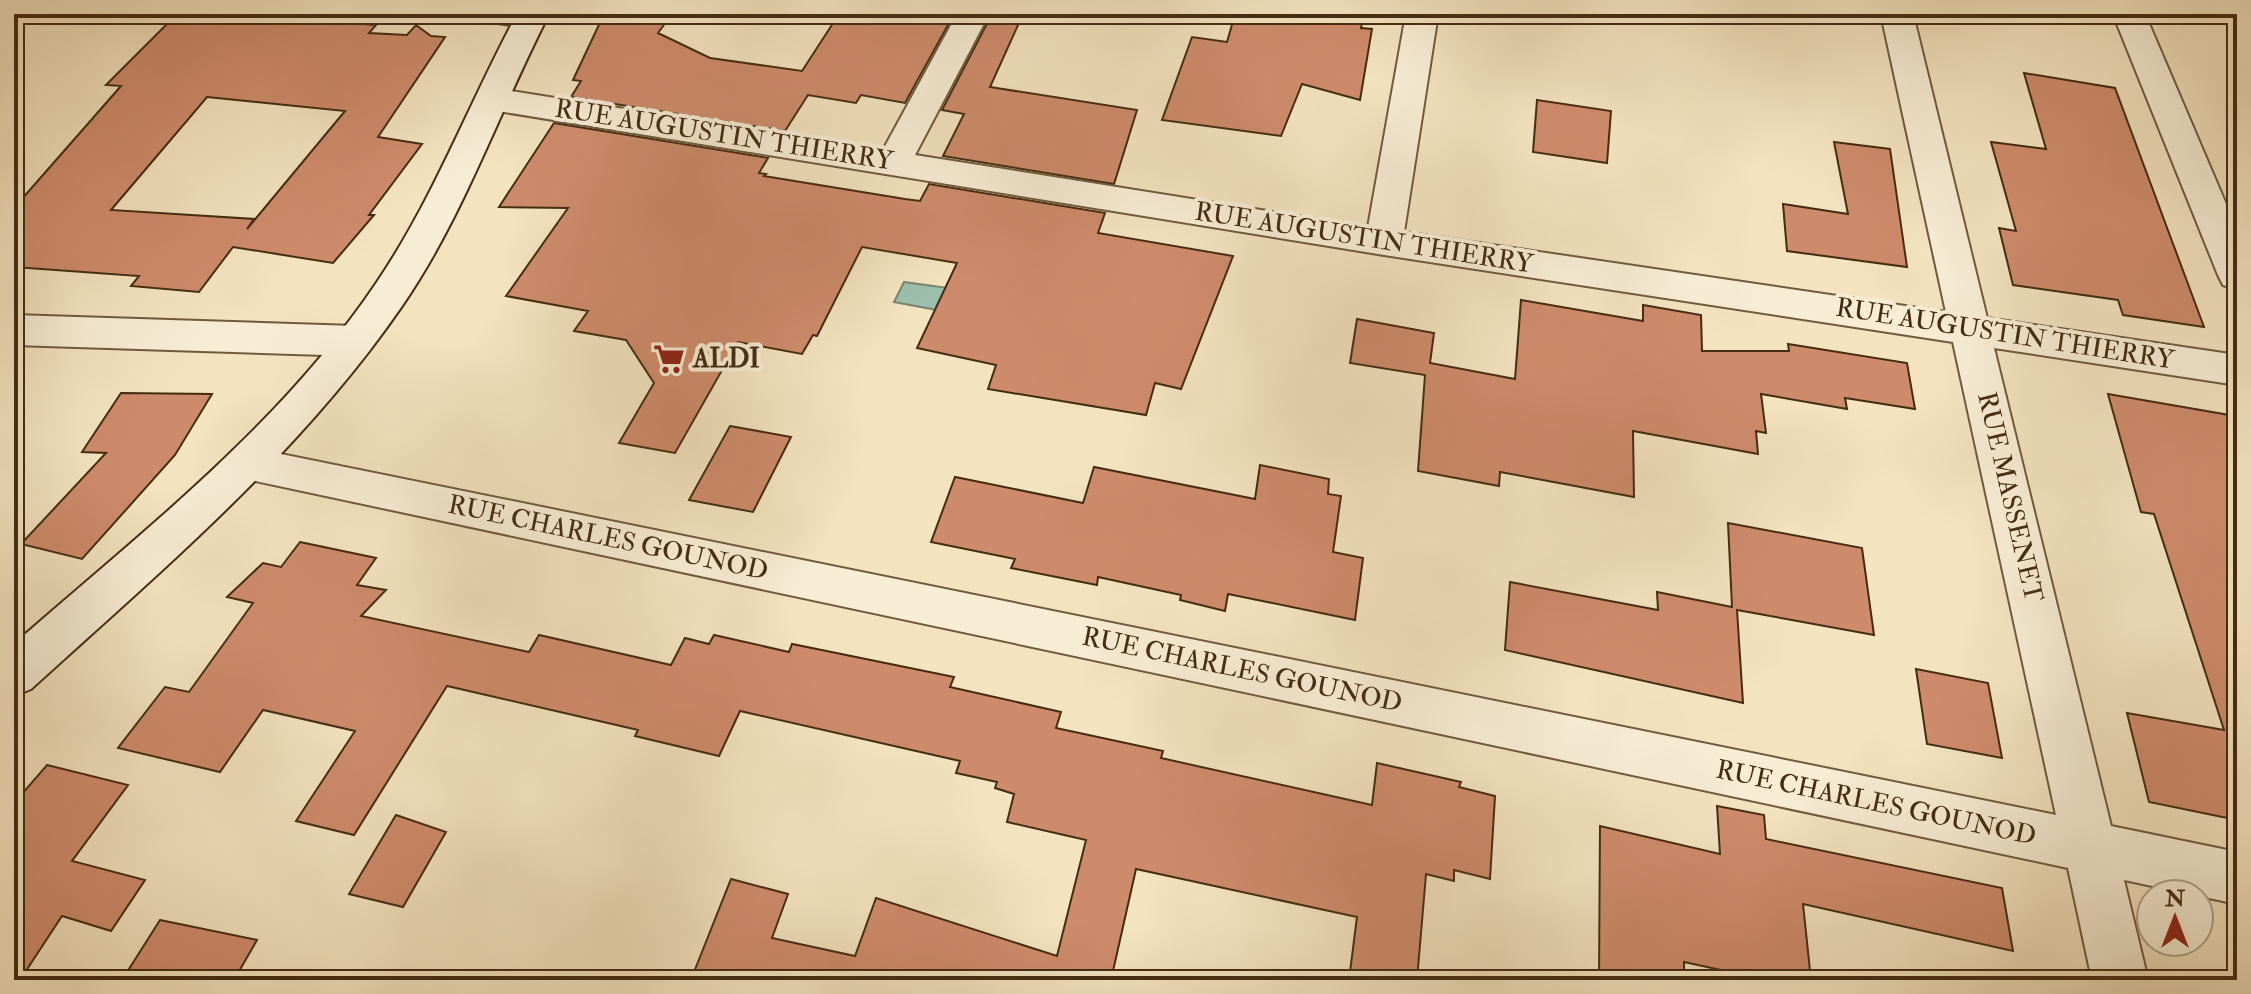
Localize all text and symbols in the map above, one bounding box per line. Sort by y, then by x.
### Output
street label: RUE AUGUSTIN THIERRY [553,92,897,178]
street label: RUE AUGUSTIN THIERRY [1193,195,1537,281]
street label: RUE AUGUSTIN THIERRY [1834,291,2178,377]
supermarket icon: ALDI [652,342,686,376]
place label: ALDI [692,343,760,375]
street label: RUE MASSENET [1970,389,2050,605]
street label: RUE CHARLES GOUNOD [445,488,771,588]
street label: RUE CHARLES GOUNOD [1079,620,1405,720]
street label: RUE CHARLES GOUNOD [1713,753,2039,853]
north arrow [2135,878,2215,958]
text: N [2164,885,2185,913]

